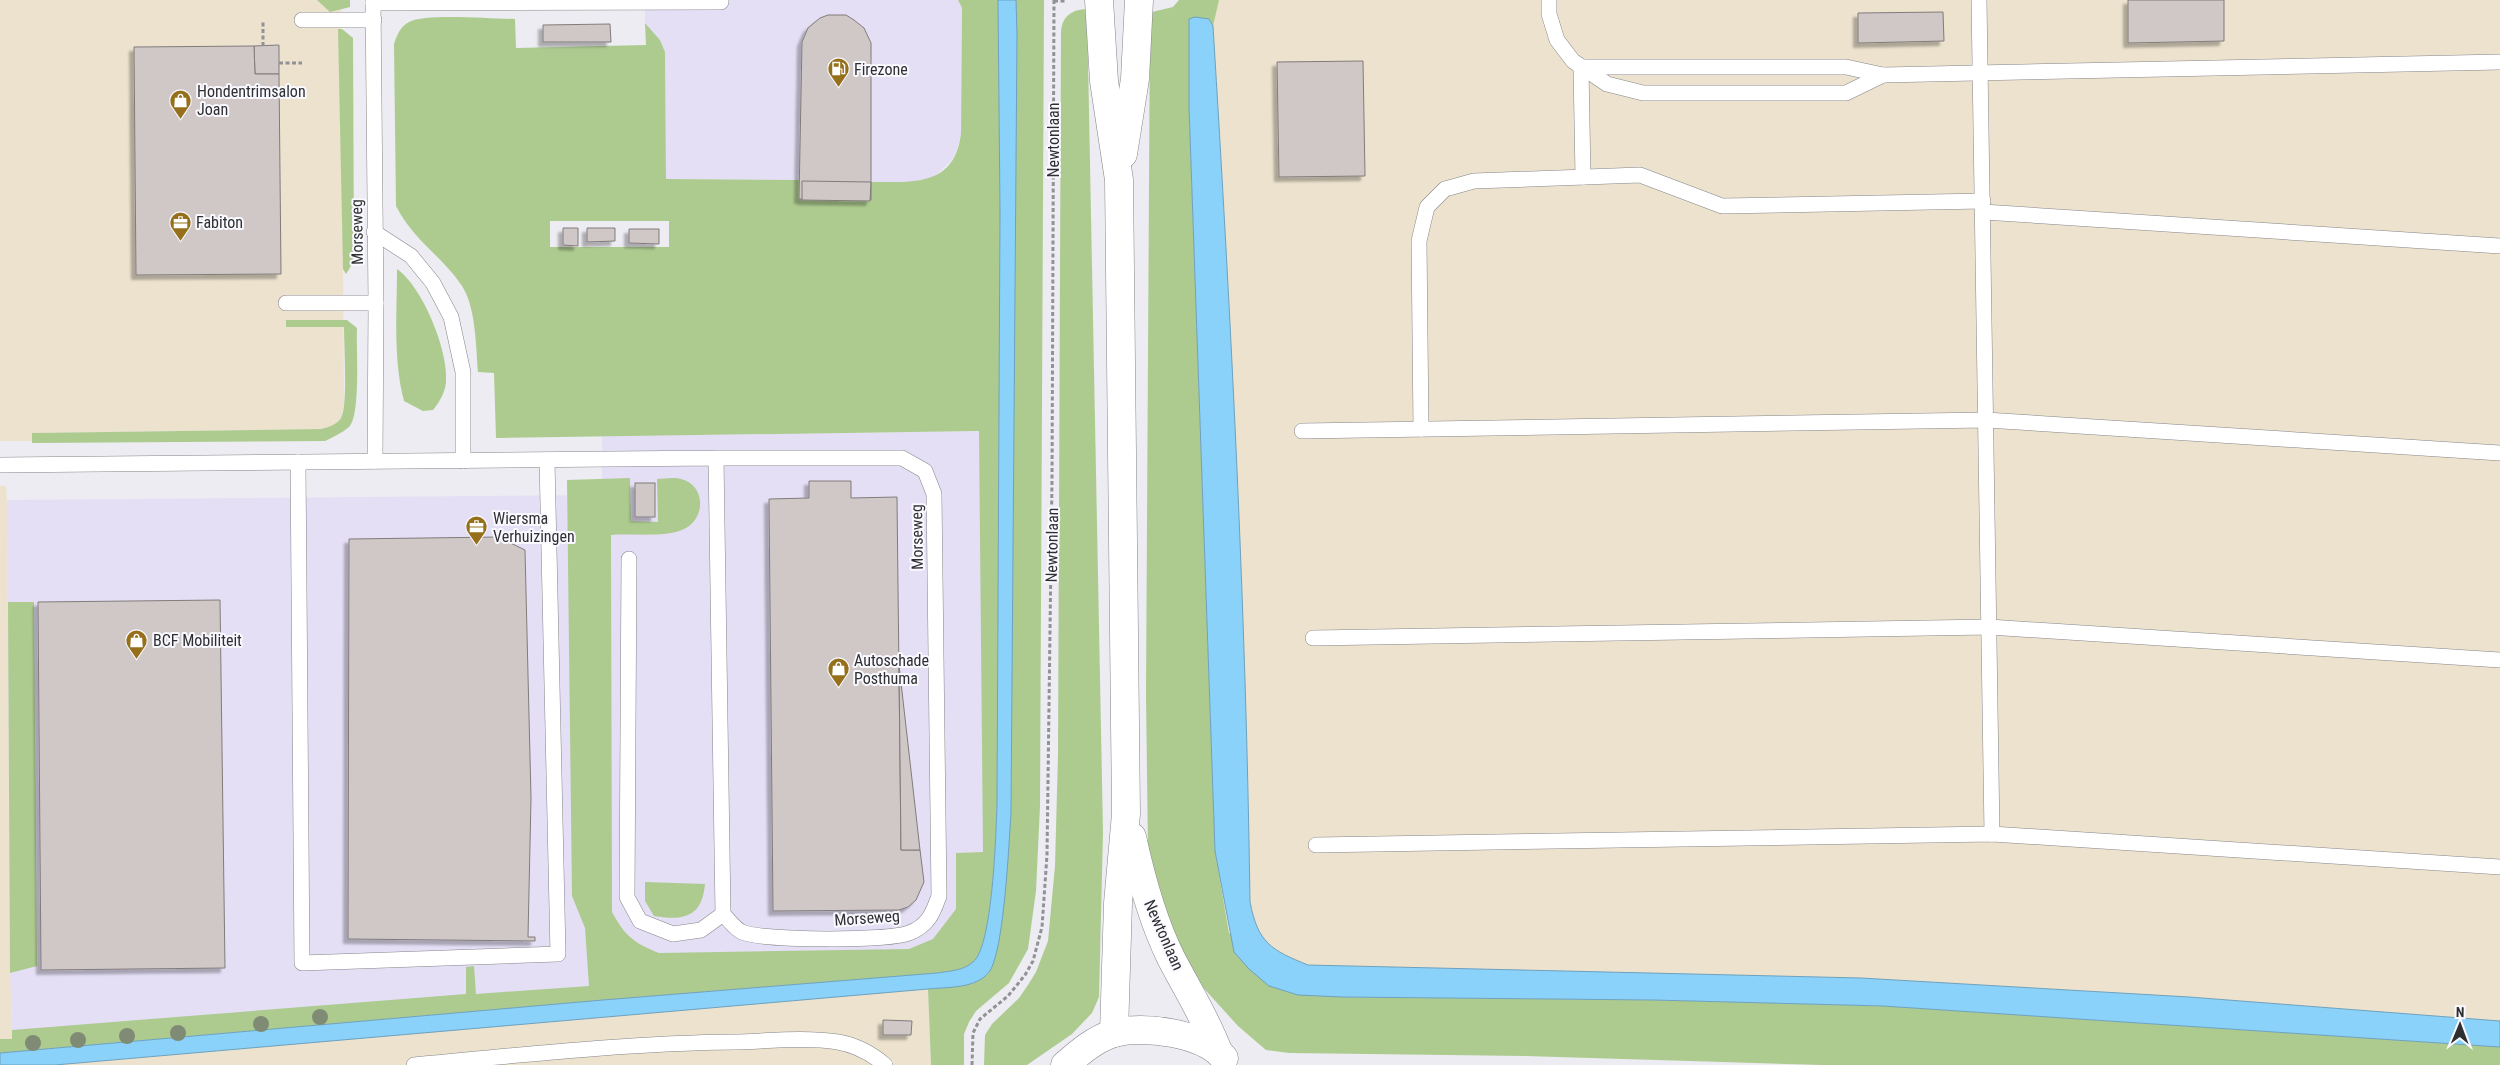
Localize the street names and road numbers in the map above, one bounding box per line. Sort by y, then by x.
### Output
street label: Newtonlaan [1044,103,1063,177]
street label: Morseweg [347,199,367,265]
street label: Morseweg [907,504,927,570]
street label: Newtonlaan [1042,507,1062,583]
street label: Newtonlaan [1140,897,1188,973]
street label: Morseweg [834,906,900,930]

